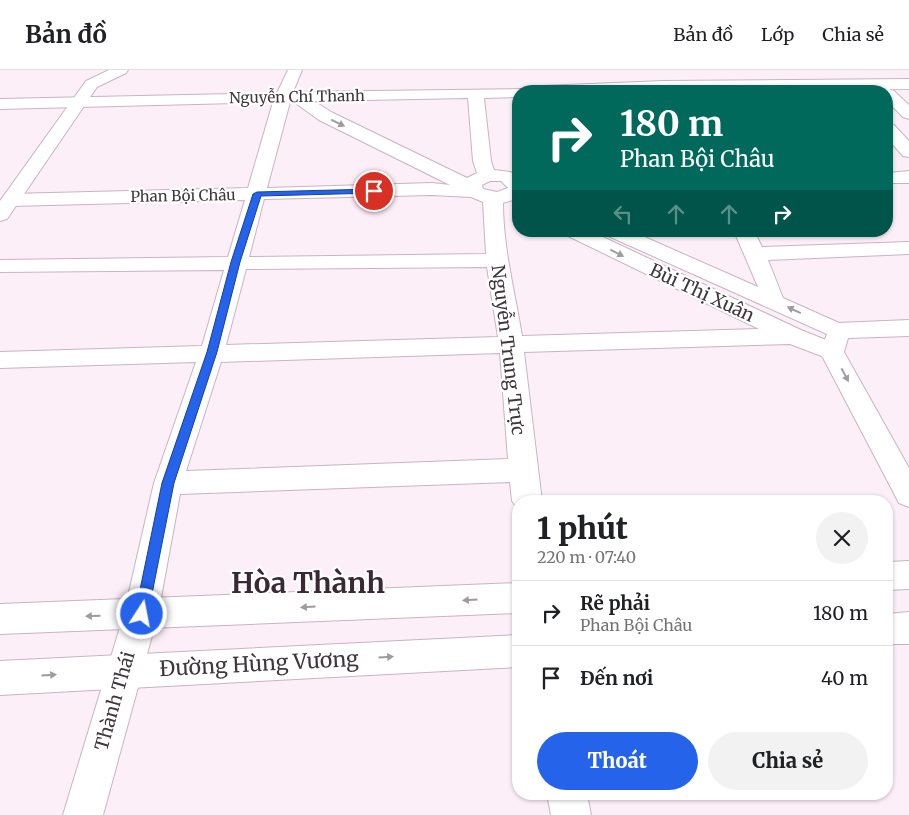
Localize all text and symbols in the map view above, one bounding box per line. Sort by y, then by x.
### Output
text: Bản đồ [25,19,107,50]
text: Bản đồ [673,23,733,46]
text: Lớp [761,23,794,46]
text: Chia sẻ [822,23,884,46]
street label: Nguyễn Chí Thanh [229,85,365,107]
text: 180 m [620,102,723,146]
icon: right [537,105,602,170]
one-way arrow [331,119,345,127]
text: Phan Bội Châu [620,145,775,173]
pin [353,170,395,212]
icon: arrive [360,177,388,205]
street label: Phan Bội Châu [130,185,236,206]
icon: left [609,200,637,228]
icon: ahead [662,200,690,228]
icon: ahead [715,200,743,228]
icon: right [768,200,796,228]
one-way arrow [610,249,624,257]
street label: Bùi Thị Xuân [646,258,758,327]
street label: Nguyễn Trung Trực [487,264,530,436]
one-way arrow [787,306,801,314]
one-way arrow [841,368,849,383]
text: 1 phút [537,509,628,547]
button: close [816,512,868,564]
text: 220 m · 07:40 [537,547,636,567]
district label: Hòa Thành [231,565,385,601]
position arrow [115,587,167,639]
text: Rẽ phải [580,591,650,615]
one-way arrow [462,596,478,604]
icon: right [537,599,565,627]
text: 180 m [813,601,868,625]
one-way arrow [299,603,315,611]
one-way arrow [85,612,101,620]
text: Phan Bội Châu [580,615,692,635]
street label: Đường Hùng Vương [159,645,360,682]
street label: Thành Thái [89,648,140,753]
one-way arrow [378,653,394,661]
icon: arrive [537,664,565,692]
text: Đến nơi [580,666,653,690]
text: 40 m [821,666,868,690]
one-way arrow [41,671,57,679]
button: Thoát [537,732,698,790]
button: Chia sẻ [708,732,868,790]

